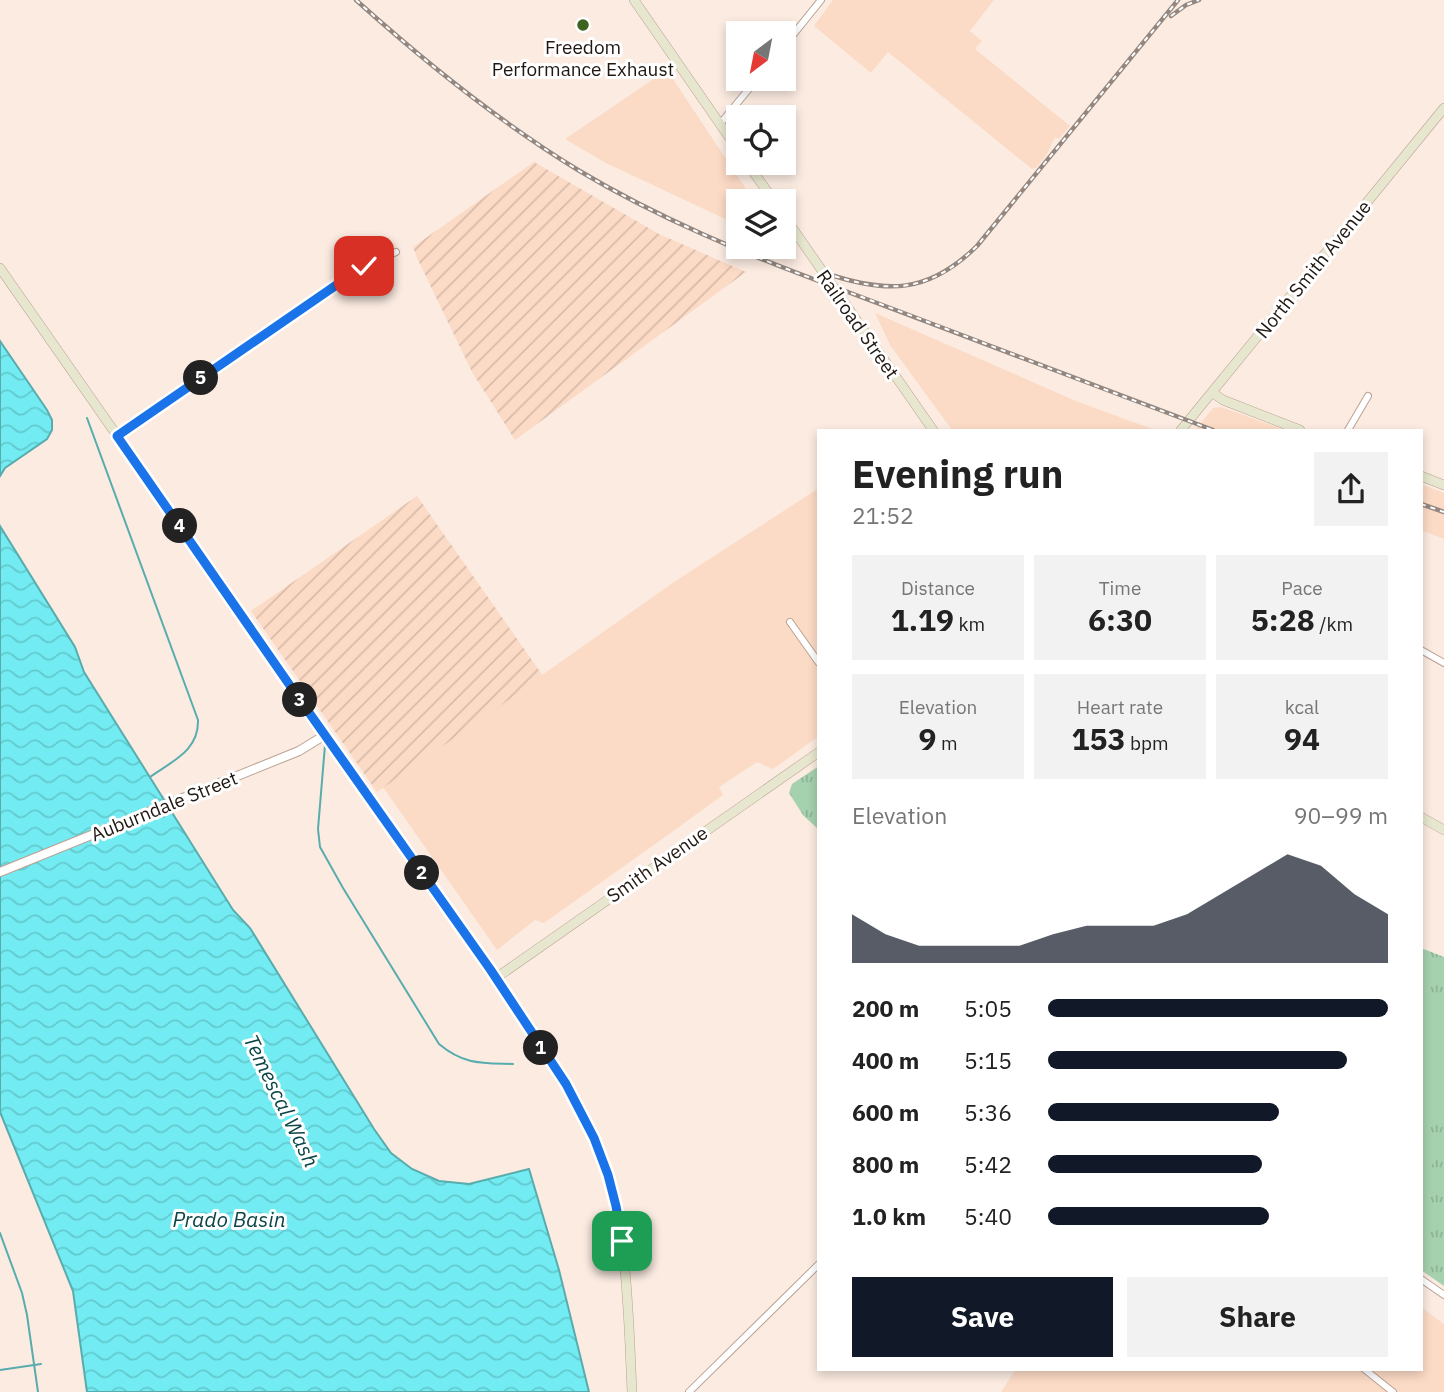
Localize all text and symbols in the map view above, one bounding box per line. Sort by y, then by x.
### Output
marker: Freedom Performance Exhaust [575,17,591,33]
north arrow [726,21,796,91]
map controls [726,21,796,259]
place label: Freedom Performance Exhaust [492,35,674,81]
button: locate [726,105,796,175]
button: layers [726,189,796,259]
street label: North Smith Avenue [1250,195,1376,343]
pin [334,236,394,296]
icon: check [345,247,383,285]
street label: Railroad Street [812,265,904,383]
pin: 5 [184,360,218,396]
text: 5 [195,365,206,389]
text: Evening run [852,449,1063,498]
button: share [1314,452,1388,526]
text: 21:52 [852,500,914,530]
pin: 4 [162,508,198,544]
text: 4 [174,513,185,537]
text: Distance [901,576,975,600]
text: Time [1099,576,1141,600]
text: Pace [1281,576,1323,600]
text: 1.19 [891,600,954,639]
text: 6:30 [1088,600,1152,639]
text: 5:28 [1251,600,1315,639]
text: km [954,612,985,636]
text: /km [1315,612,1353,636]
pin: 3 [282,682,318,718]
text: 3 [294,687,305,711]
text: Elevation [899,695,977,719]
text: Heart rate [1077,695,1163,719]
text: kcal [1285,695,1319,719]
text: 9 [918,719,936,758]
text: 153 [1071,719,1125,758]
text: 94 [1284,719,1320,758]
text: m [936,731,958,755]
text: bpm [1125,731,1169,755]
street label: Auburndale Street [87,766,241,846]
text: Elevation [852,800,947,830]
text: 90–99 m [1294,800,1388,830]
street label: Smith Avenue [602,820,712,908]
pin: 2 [404,856,440,890]
text: 2 [416,860,427,884]
text: 200 m [852,993,919,1023]
text: 5:05 [964,993,1012,1023]
water label: Temescal Wash [238,1030,326,1171]
pin: 1 [524,1030,558,1066]
text: 1 [535,1035,546,1059]
text: 400 m [852,1045,919,1075]
text: 5:15 [964,1045,1012,1075]
text: 600 m [852,1097,919,1127]
text: 5:36 [964,1097,1012,1127]
text: 800 m [852,1149,919,1179]
text: 5:42 [964,1149,1012,1179]
text: 1.0 km [852,1201,926,1231]
text: 5:40 [964,1201,1012,1231]
water label: Prado Basin [172,1205,286,1233]
pin [592,1211,652,1271]
icon: arrive [603,1222,641,1260]
button: Save [852,1277,1113,1357]
button: Share [1127,1277,1388,1357]

